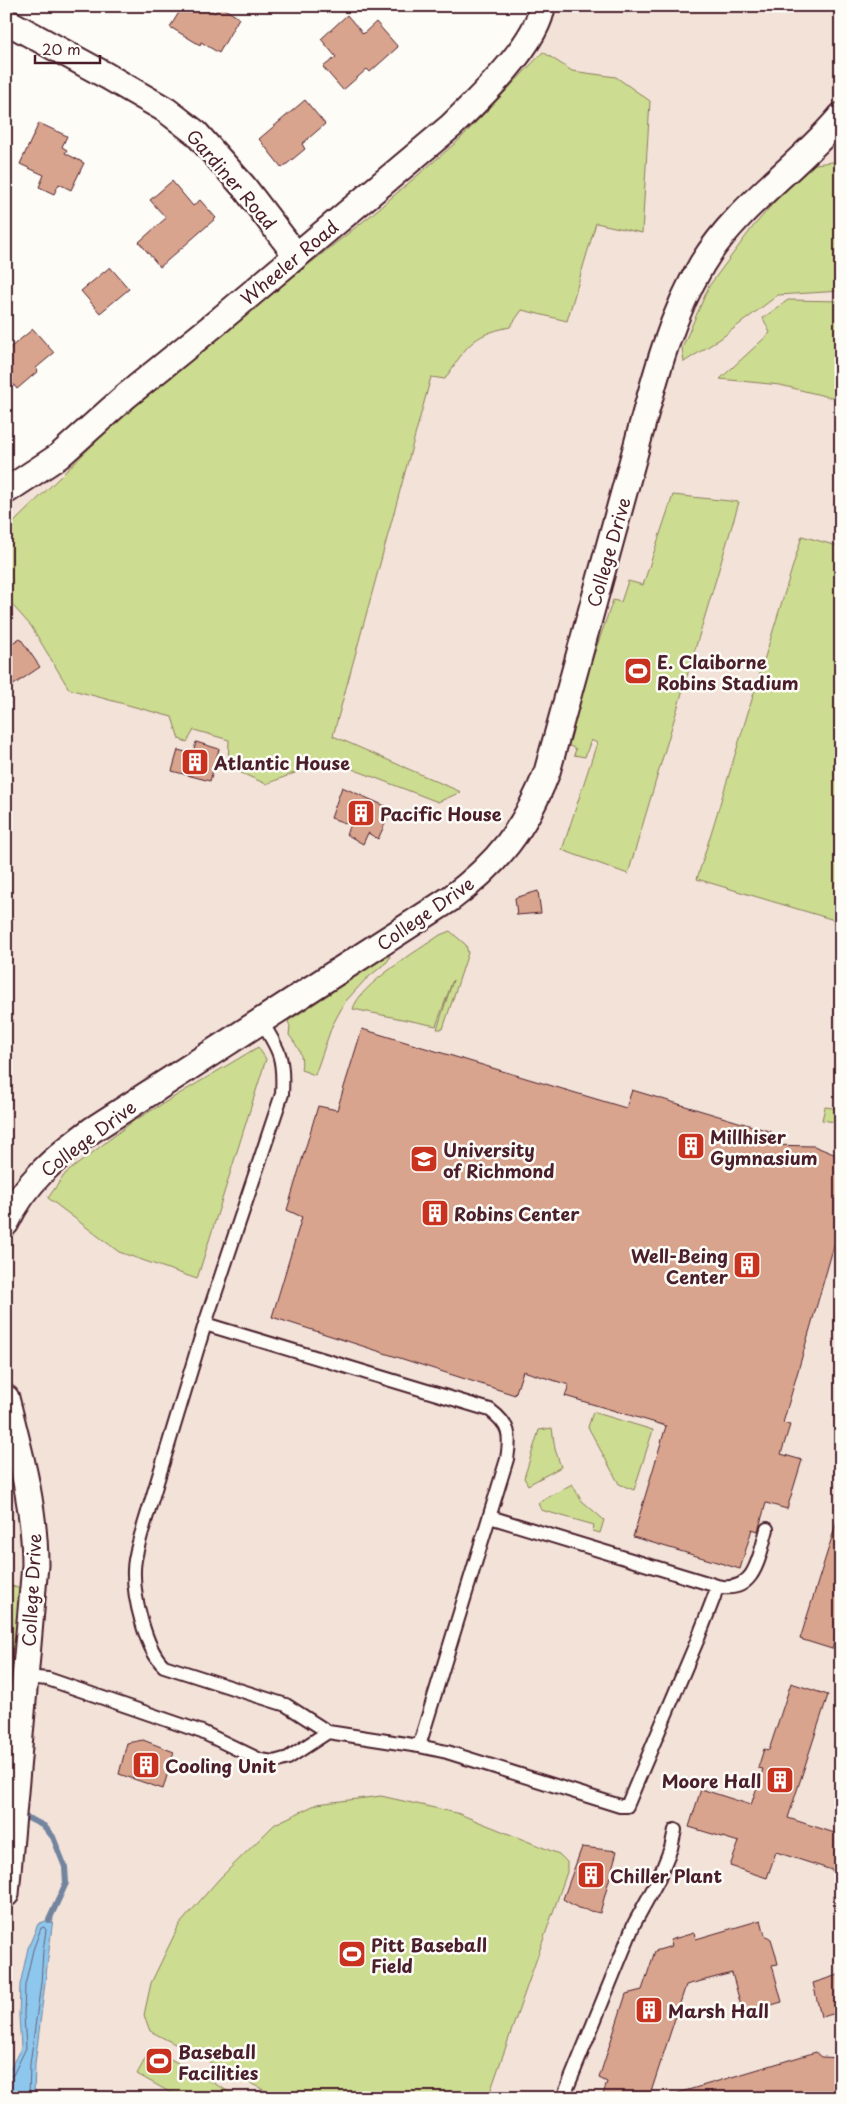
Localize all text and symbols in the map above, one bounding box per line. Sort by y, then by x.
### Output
scale bar [35,32,100,64]
text: 20 m [42,37,81,60]
street label: Gardiner Road [181,123,283,235]
street label: Wheeler Road [234,213,344,311]
street label: College Drive [579,494,637,610]
place label: E. Claiborne Robins Stadium [657,648,799,696]
sports icon: E. Claiborne Robins Stadium [623,656,653,686]
building icon: Atlantic House [180,747,210,777]
place label: Atlantic House [213,749,350,776]
building icon: Pacific House [346,798,376,828]
place label: Pacific House [380,800,502,827]
street label: College Drive [371,869,479,957]
street label: College Drive [35,1093,142,1183]
place label: Millhiser Gymnasium [710,1123,818,1171]
building icon: Millhiser Gymnasium [676,1131,706,1161]
place label: University of Richmond [443,1136,554,1184]
school or university icon: University of Richmond [409,1144,439,1174]
building icon: Robins Center [420,1198,450,1228]
place label: Robins Center [454,1200,580,1227]
place label: Well-Being Center [631,1242,729,1290]
building icon: Well-Being Center [732,1250,762,1280]
street label: College Drive [15,1533,47,1647]
building icon: Cooling Unit [131,1750,161,1780]
place label: Cooling Unit [165,1752,277,1779]
building icon: Moore Hall [765,1765,795,1795]
place label: Moore Hall [662,1767,761,1794]
building icon: Chiller Plant [576,1860,606,1890]
place label: Chiller Plant [610,1862,722,1889]
place label: Pitt Baseball Field [371,1931,487,1979]
sports icon: Pitt Baseball Field [337,1939,367,1969]
building icon: Marsh Hall [634,1995,664,2025]
place label: Marsh Hall [668,1997,769,2024]
place label: Baseball Facilities [178,2038,259,2086]
sports icon: Baseball Facilities [144,2046,174,2076]

